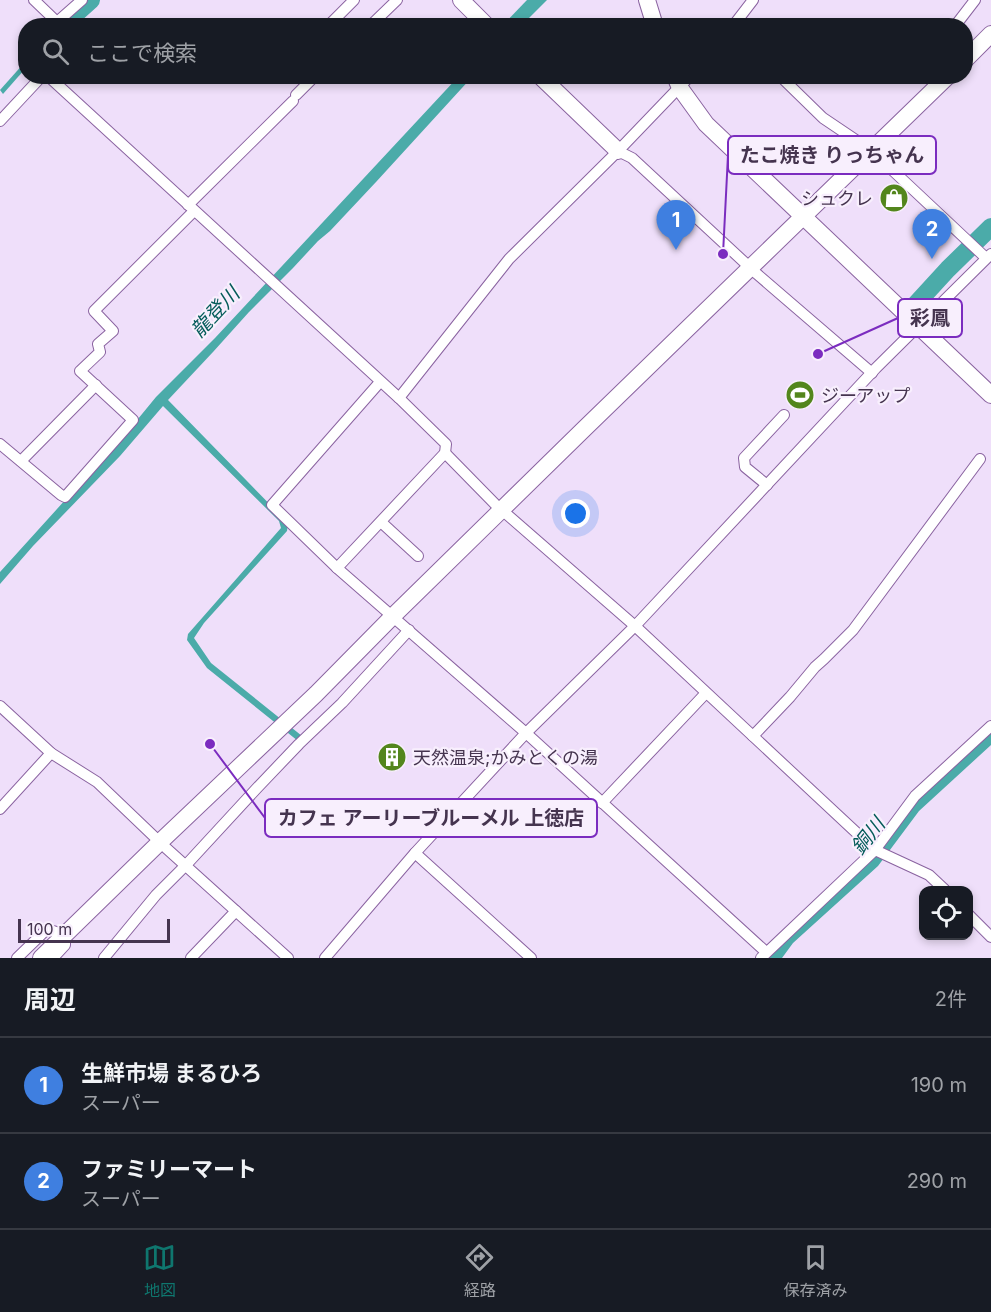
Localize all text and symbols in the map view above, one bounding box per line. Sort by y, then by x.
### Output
search box [18,18,973,84]
icon: search [39,35,72,68]
text: ここで検索 [87,40,197,66]
callout: たこ焼き りっちゃん [728,136,936,174]
text: たこ焼き りっちゃん [740,143,924,167]
shop icon: シュクレ [878,182,910,214]
place label: シュクレ [801,188,873,209]
pin: 1 [656,200,696,250]
pin: 2 [912,210,952,259]
water label: 龍登川 [186,280,246,342]
callout: 彩鳳 [898,299,962,337]
text: 彩鳳 [910,306,950,330]
sports icon: ジーアップ [784,379,816,411]
place label: ジーアップ [821,385,910,406]
your location [561,499,590,528]
building icon: 天然温泉;かみとくの湯 [376,741,408,773]
place label: 天然温泉;かみとくの湯 [413,747,598,768]
callout: カフェ アーリーブルーメル 上徳店 [265,799,597,837]
text: カフェ アーリーブルーメル 上徳店 [278,806,584,830]
water label: 銅川 [846,811,891,859]
map controls [919,886,973,940]
button: locate [919,886,973,940]
scale bar [18,916,170,944]
text: 100 m [27,919,72,939]
text: 周辺 [24,984,76,1015]
text: 2件 [935,987,967,1011]
text: 生鮮市場 まるひろ [81,1060,262,1086]
text: 1 [39,1073,48,1097]
text: 190 m [911,1073,967,1097]
text: スーパー [81,1091,161,1115]
text: ファミリーマート [81,1156,257,1182]
text: 2 [37,1169,50,1193]
text: 290 m [907,1169,967,1193]
text: スーパー [81,1187,161,1211]
tab: 地図 [143,1241,176,1301]
tab: 経路 [463,1241,496,1301]
tab: 保存済み [783,1241,847,1301]

